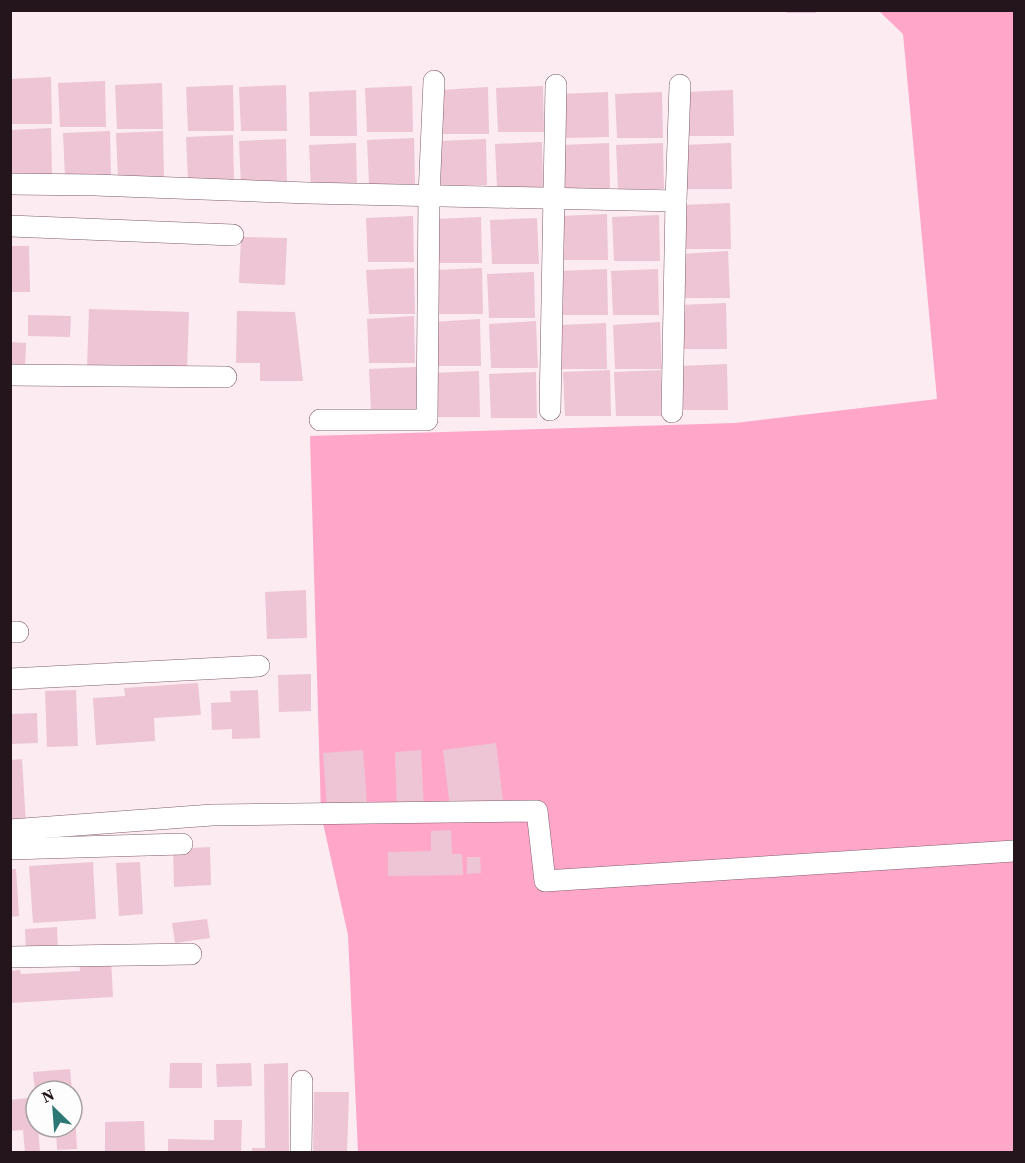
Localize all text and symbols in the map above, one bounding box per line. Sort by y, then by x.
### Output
north arrow [24,1079,84,1139]
text: N [38,1083,58,1108]

